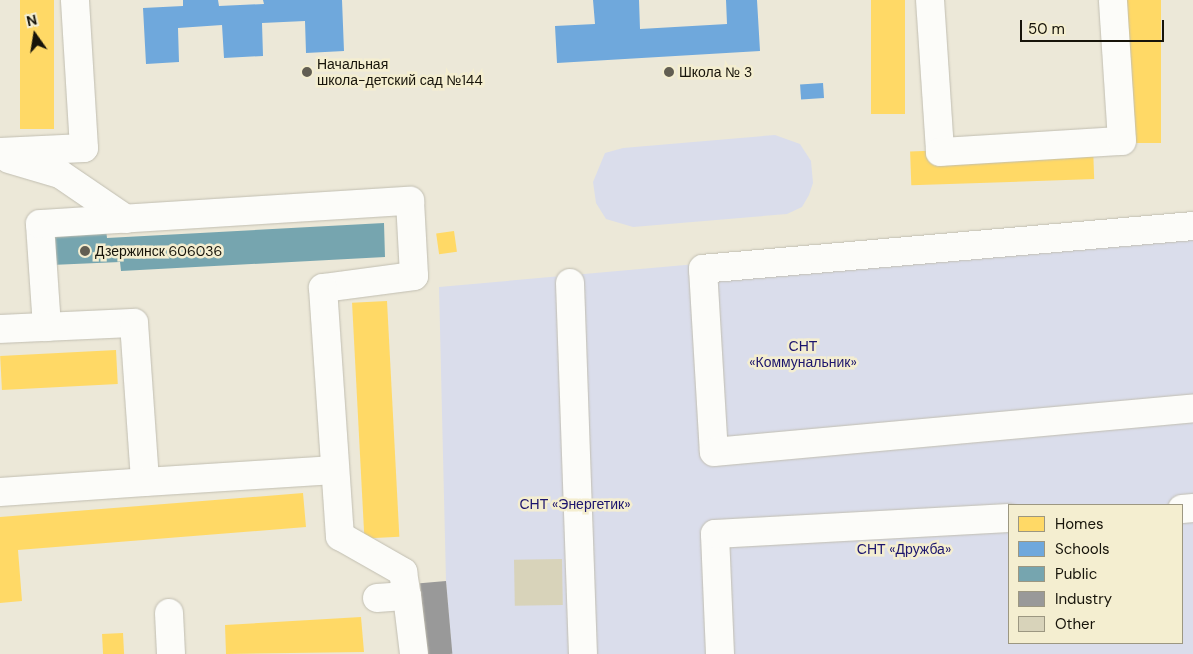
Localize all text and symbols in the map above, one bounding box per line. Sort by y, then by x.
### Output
north arrow [10,10,60,60]
text: N [25,10,39,30]
scale bar [1023,10,1167,42]
text: 50 m [1028,19,1065,39]
place label: Начальная школа-детский сад №144 [317,56,483,88]
place label: Школа № 3 [679,64,752,80]
marker: Начальная школа-детский сад №144 [301,66,313,78]
marker: Школа № 3 [663,66,675,78]
place label: Дзержинск 606036 [95,243,222,259]
marker: Дзержинск 606036 [79,245,91,257]
park label: СНТ «Коммунальник» [749,338,857,371]
park label: СНТ «Энергетик» [520,496,630,512]
legend [1008,504,1183,644]
text: Homes [1055,514,1104,534]
text: Schools [1055,539,1110,559]
park label: СНТ «Дружба» [857,541,951,557]
text: Public [1055,564,1097,584]
text: Industry [1055,589,1112,609]
text: Other [1055,614,1095,634]

